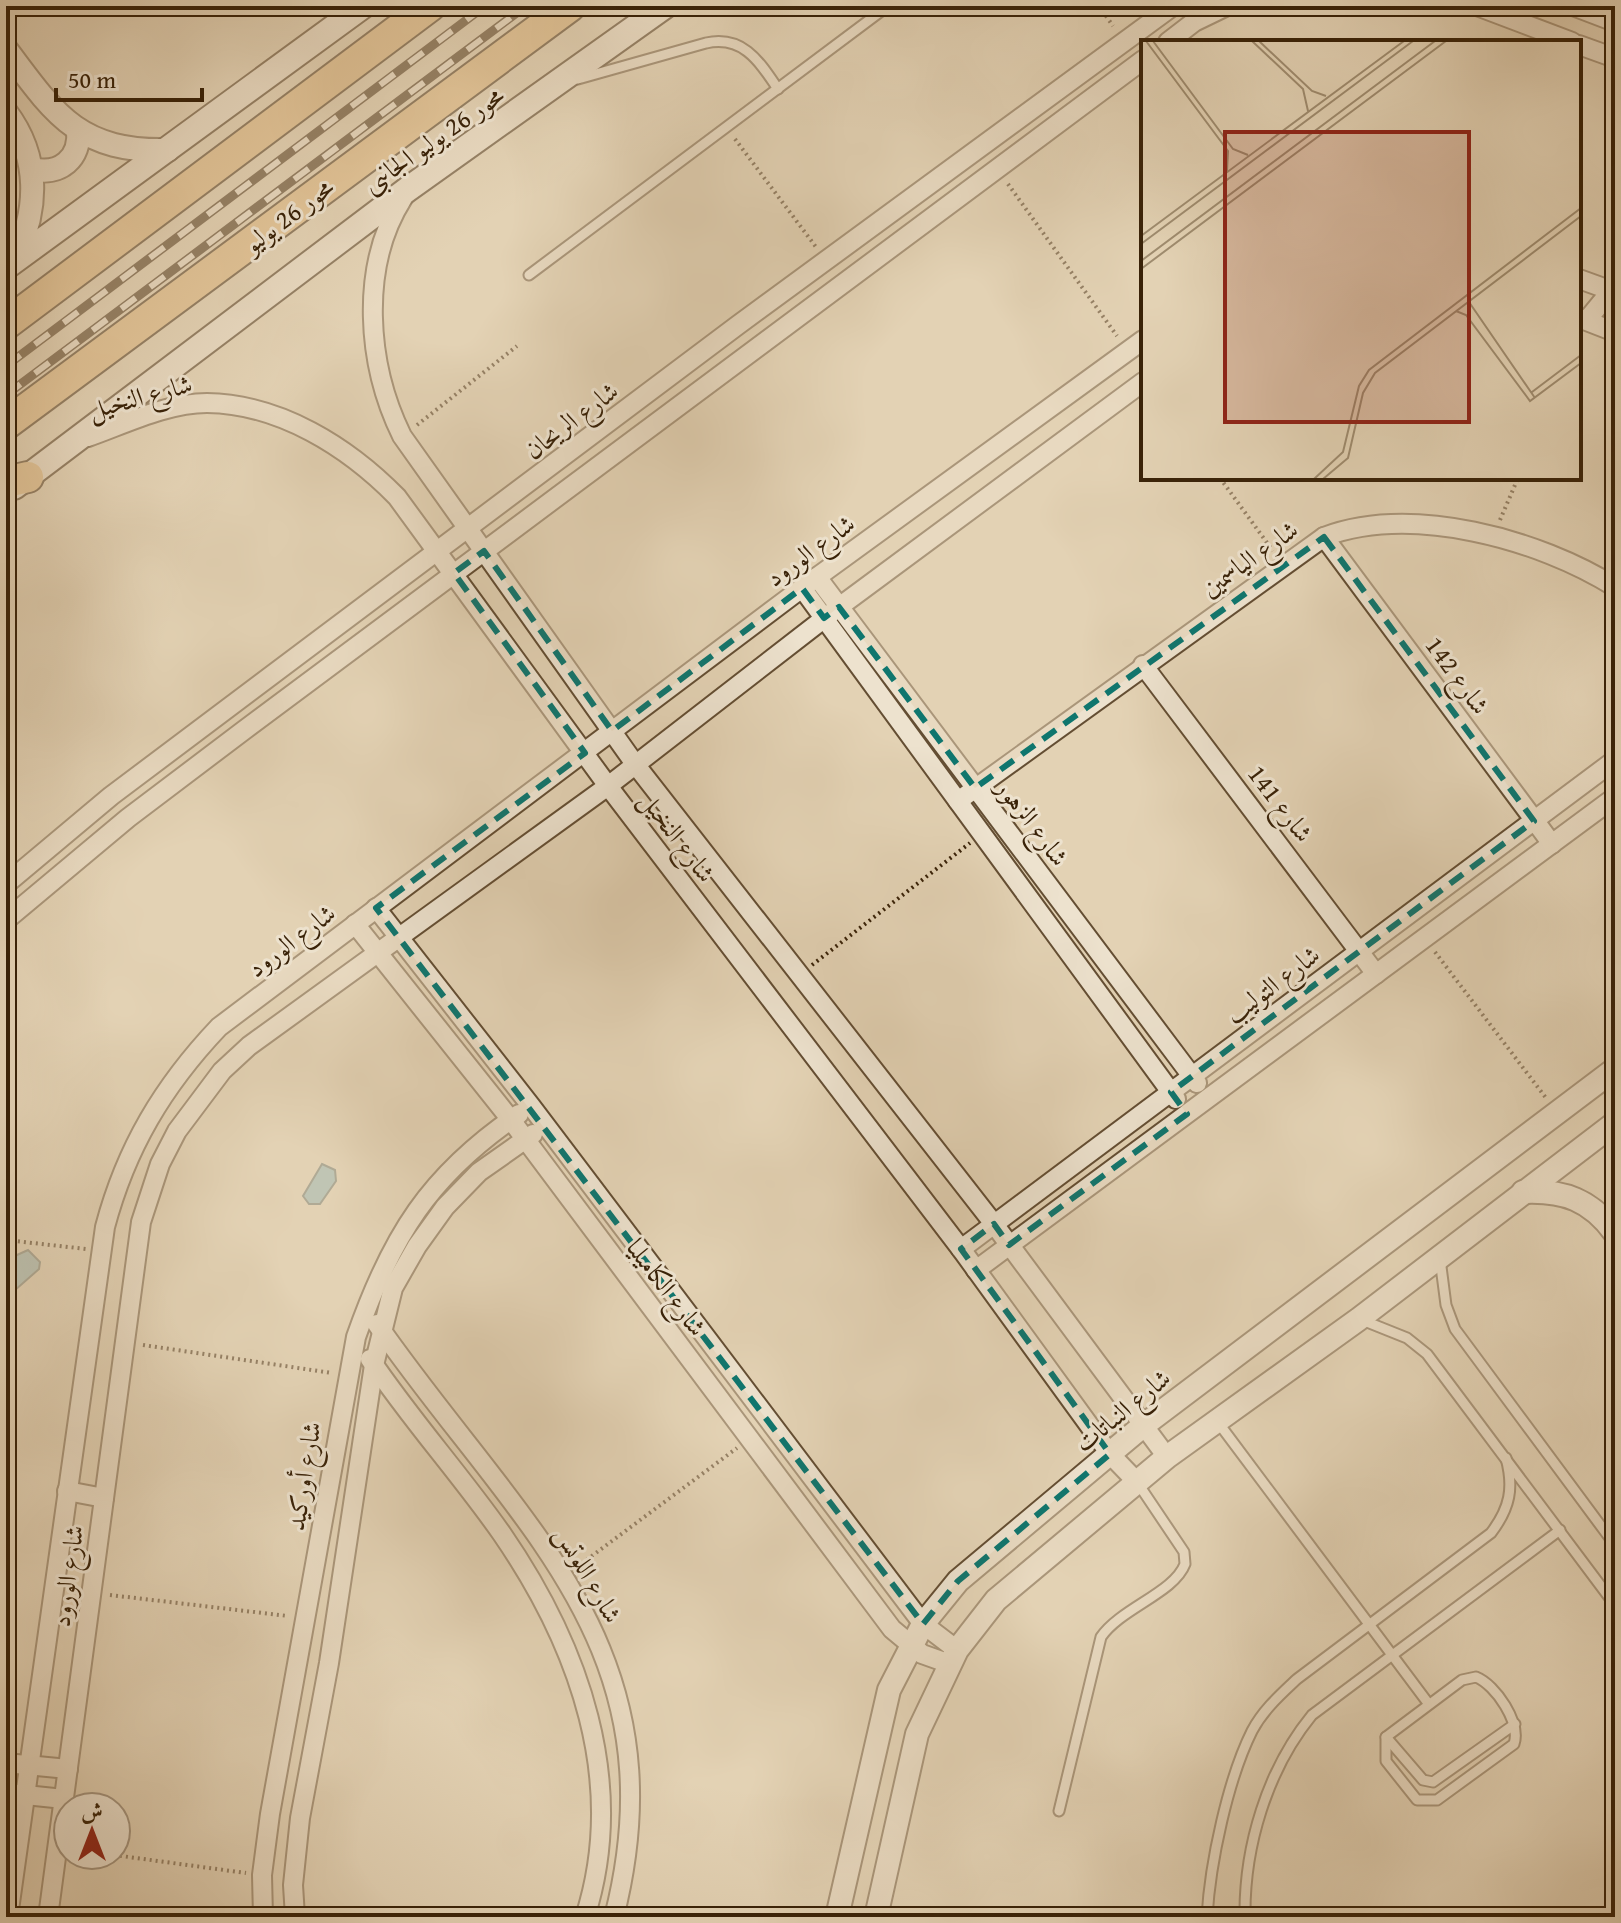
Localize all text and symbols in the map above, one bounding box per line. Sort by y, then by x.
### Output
inset map [1141,40,1581,480]
scale bar [56,52,202,102]
text: 50 m [68,62,116,97]
street label: محور 26 يوليو الجانبى [354,75,512,202]
street label: محور 26 يوليو [232,168,342,264]
street label: شارع النخيل [84,363,197,431]
street label: شارع الريحان [516,372,628,471]
street label: شارع الورود [757,504,865,598]
street label: شارع الياسمين [1192,510,1307,608]
street label: شارع 142 [1414,628,1500,724]
street label: شارع 141 [1236,756,1323,852]
street label: شارع الزهور [983,768,1079,876]
street label: شارع النخيل [628,782,726,892]
street label: شارع الورود [238,894,345,989]
street label: شارع التوليب [1216,935,1330,1035]
street label: شارع الكاميليا [615,1230,717,1346]
street label: شارع النباتات [1065,1359,1181,1464]
street label: شارع أوركيد [275,1419,334,1534]
street label: شارع اللوتس [543,1518,633,1631]
street label: شارع الورود [41,1523,96,1630]
north arrow [52,1791,132,1871]
text: ش [81,1795,103,1827]

